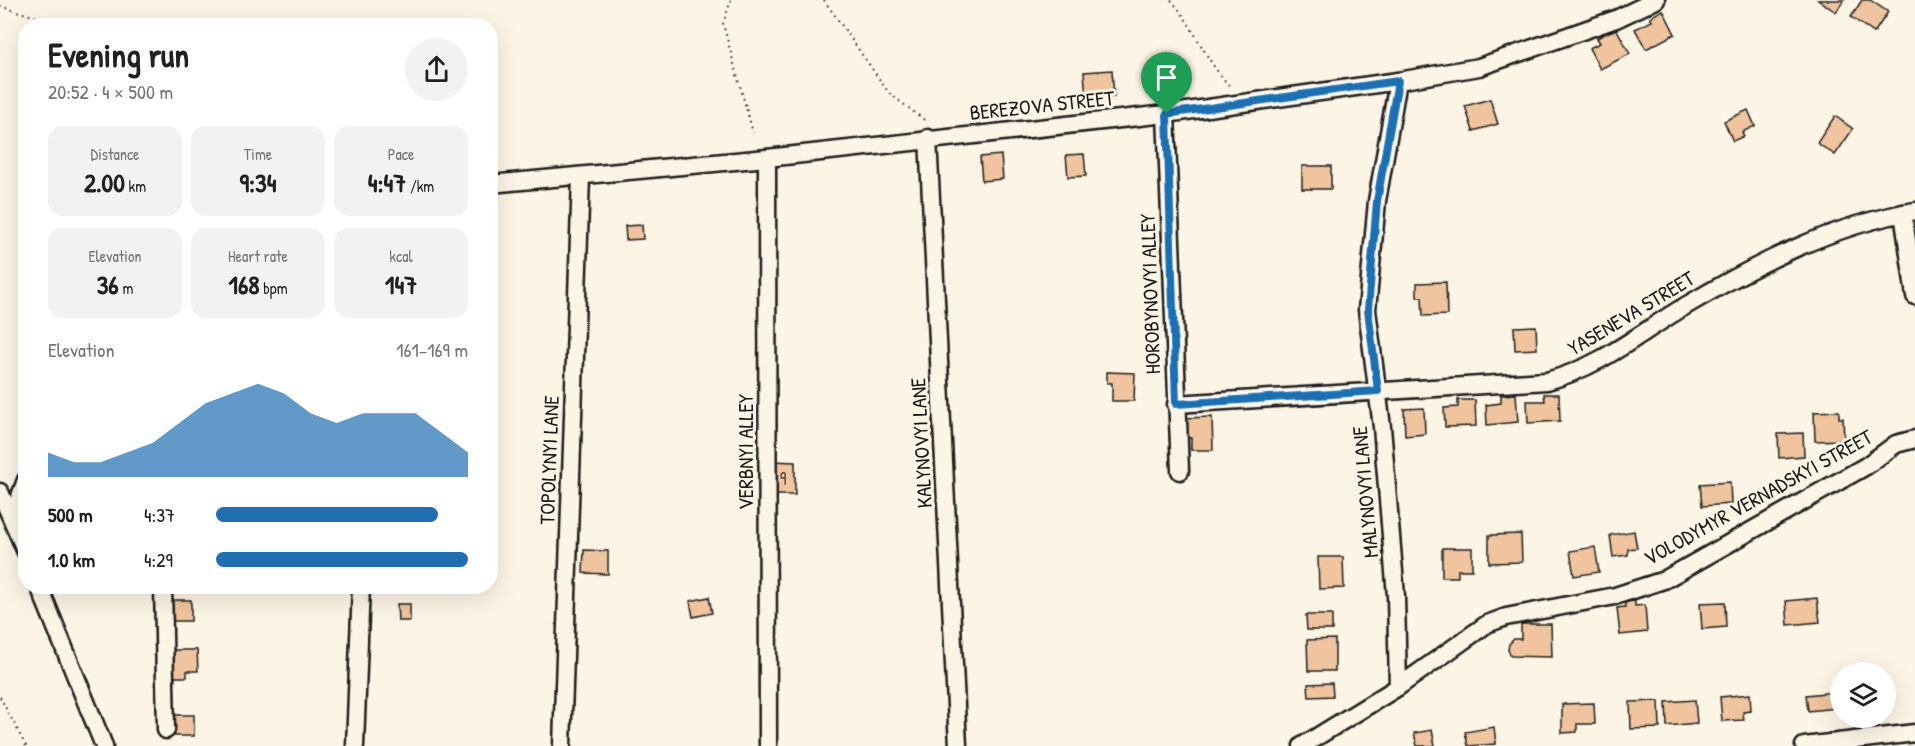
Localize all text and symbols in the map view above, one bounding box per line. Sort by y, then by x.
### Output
text: Evening run [48,33,189,77]
button: share [405,38,468,101]
pin [1141,52,1192,114]
icon: arrive [1150,61,1183,94]
text: 20:52 · 4 × 500 m [48,78,173,105]
street label: BEREZOVA STREET [968,83,1117,127]
text: Distance [91,143,139,165]
text: Time [244,143,272,165]
text: Pace [388,143,414,165]
text: 2.00 [84,165,125,200]
text: 9:34 [240,165,276,200]
text: 4:47 [368,165,406,200]
text: km [125,175,146,197]
text: /km [406,175,434,197]
street label: HOROBYNOVYI ALLEY [1133,212,1167,375]
text: Elevation [88,245,142,267]
text: Heart rate [228,245,288,267]
text: kcal [389,245,413,267]
street label: YASENEVA STREET [1562,263,1701,362]
text: 36 [97,267,119,302]
text: 168 [228,267,260,302]
text: 147 [385,267,417,302]
text: m [119,277,133,299]
text: bpm [260,277,288,299]
text: Elevation [48,336,114,363]
text: 161–169 m [396,336,468,363]
street label: KALYNOVYI LANE [903,377,939,509]
street label: VERBNYI ALLEY [731,393,760,510]
street label: TOPOLYNYI LANE [532,395,566,525]
street label: VOLODYMYR VERNADSKYI STREET [1638,421,1879,572]
street label: MALYNOVYI LANE [1345,425,1385,559]
house number: 9 [780,466,787,491]
text: 500 m [48,501,93,528]
text: 4:37 [144,501,175,528]
text: 1.0 km [48,546,95,573]
text: 4:29 [144,546,173,573]
map controls [1830,662,1896,728]
button: layers [1830,662,1896,728]

